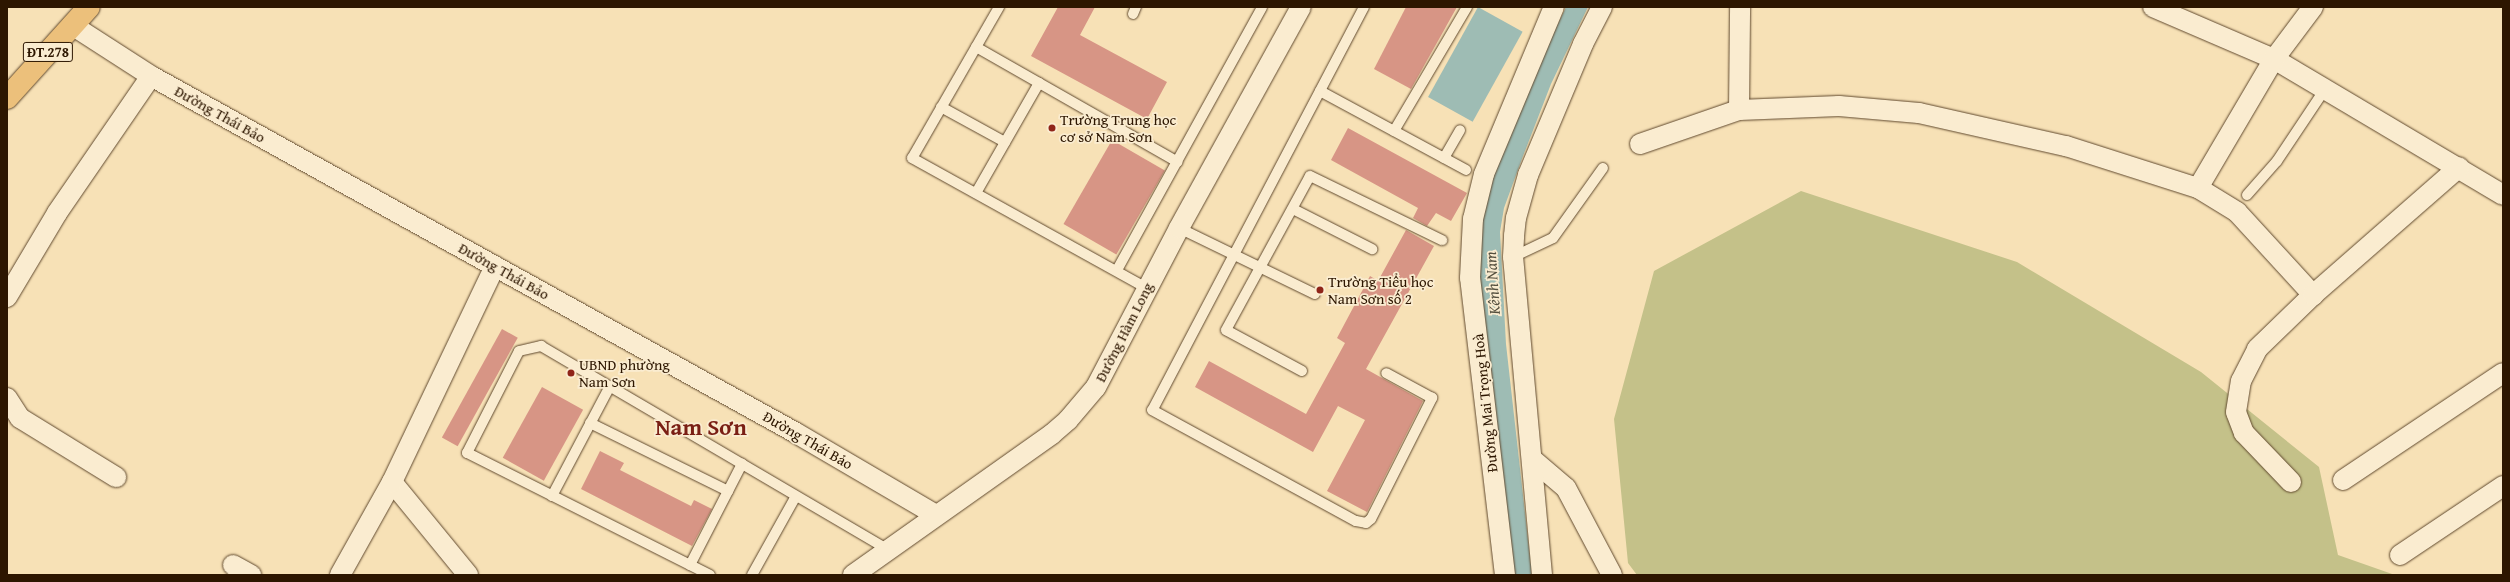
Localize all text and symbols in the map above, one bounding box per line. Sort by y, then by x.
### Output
road number: ĐT.278 [22,40,74,64]
street label: Đường Thái Bảo [172,82,268,146]
place label: Trường Trung học cơ sở Nam Sơn [1060,110,1176,145]
marker: Trường Trung học cơ sở Nam Sơn [1047,123,1057,133]
street label: Đường Thái Bảo [456,239,552,303]
water label: Kênh Nam [1480,251,1504,315]
place label: Trường Tiểu học Nam Sơn số 2 [1328,272,1433,307]
street label: Đường Hàm Long [1091,279,1157,385]
marker: Trường Tiểu học Nam Sơn số 2 [1315,285,1325,295]
street label: Đường Mai Trọng Hoà [1469,333,1501,473]
place label: UBND phường Nam Sơn [579,355,670,390]
marker: UBND phường Nam Sơn [566,368,576,378]
street label: Đường Thái Bảo [760,407,856,473]
district label: Nam Sơn [655,413,747,441]

